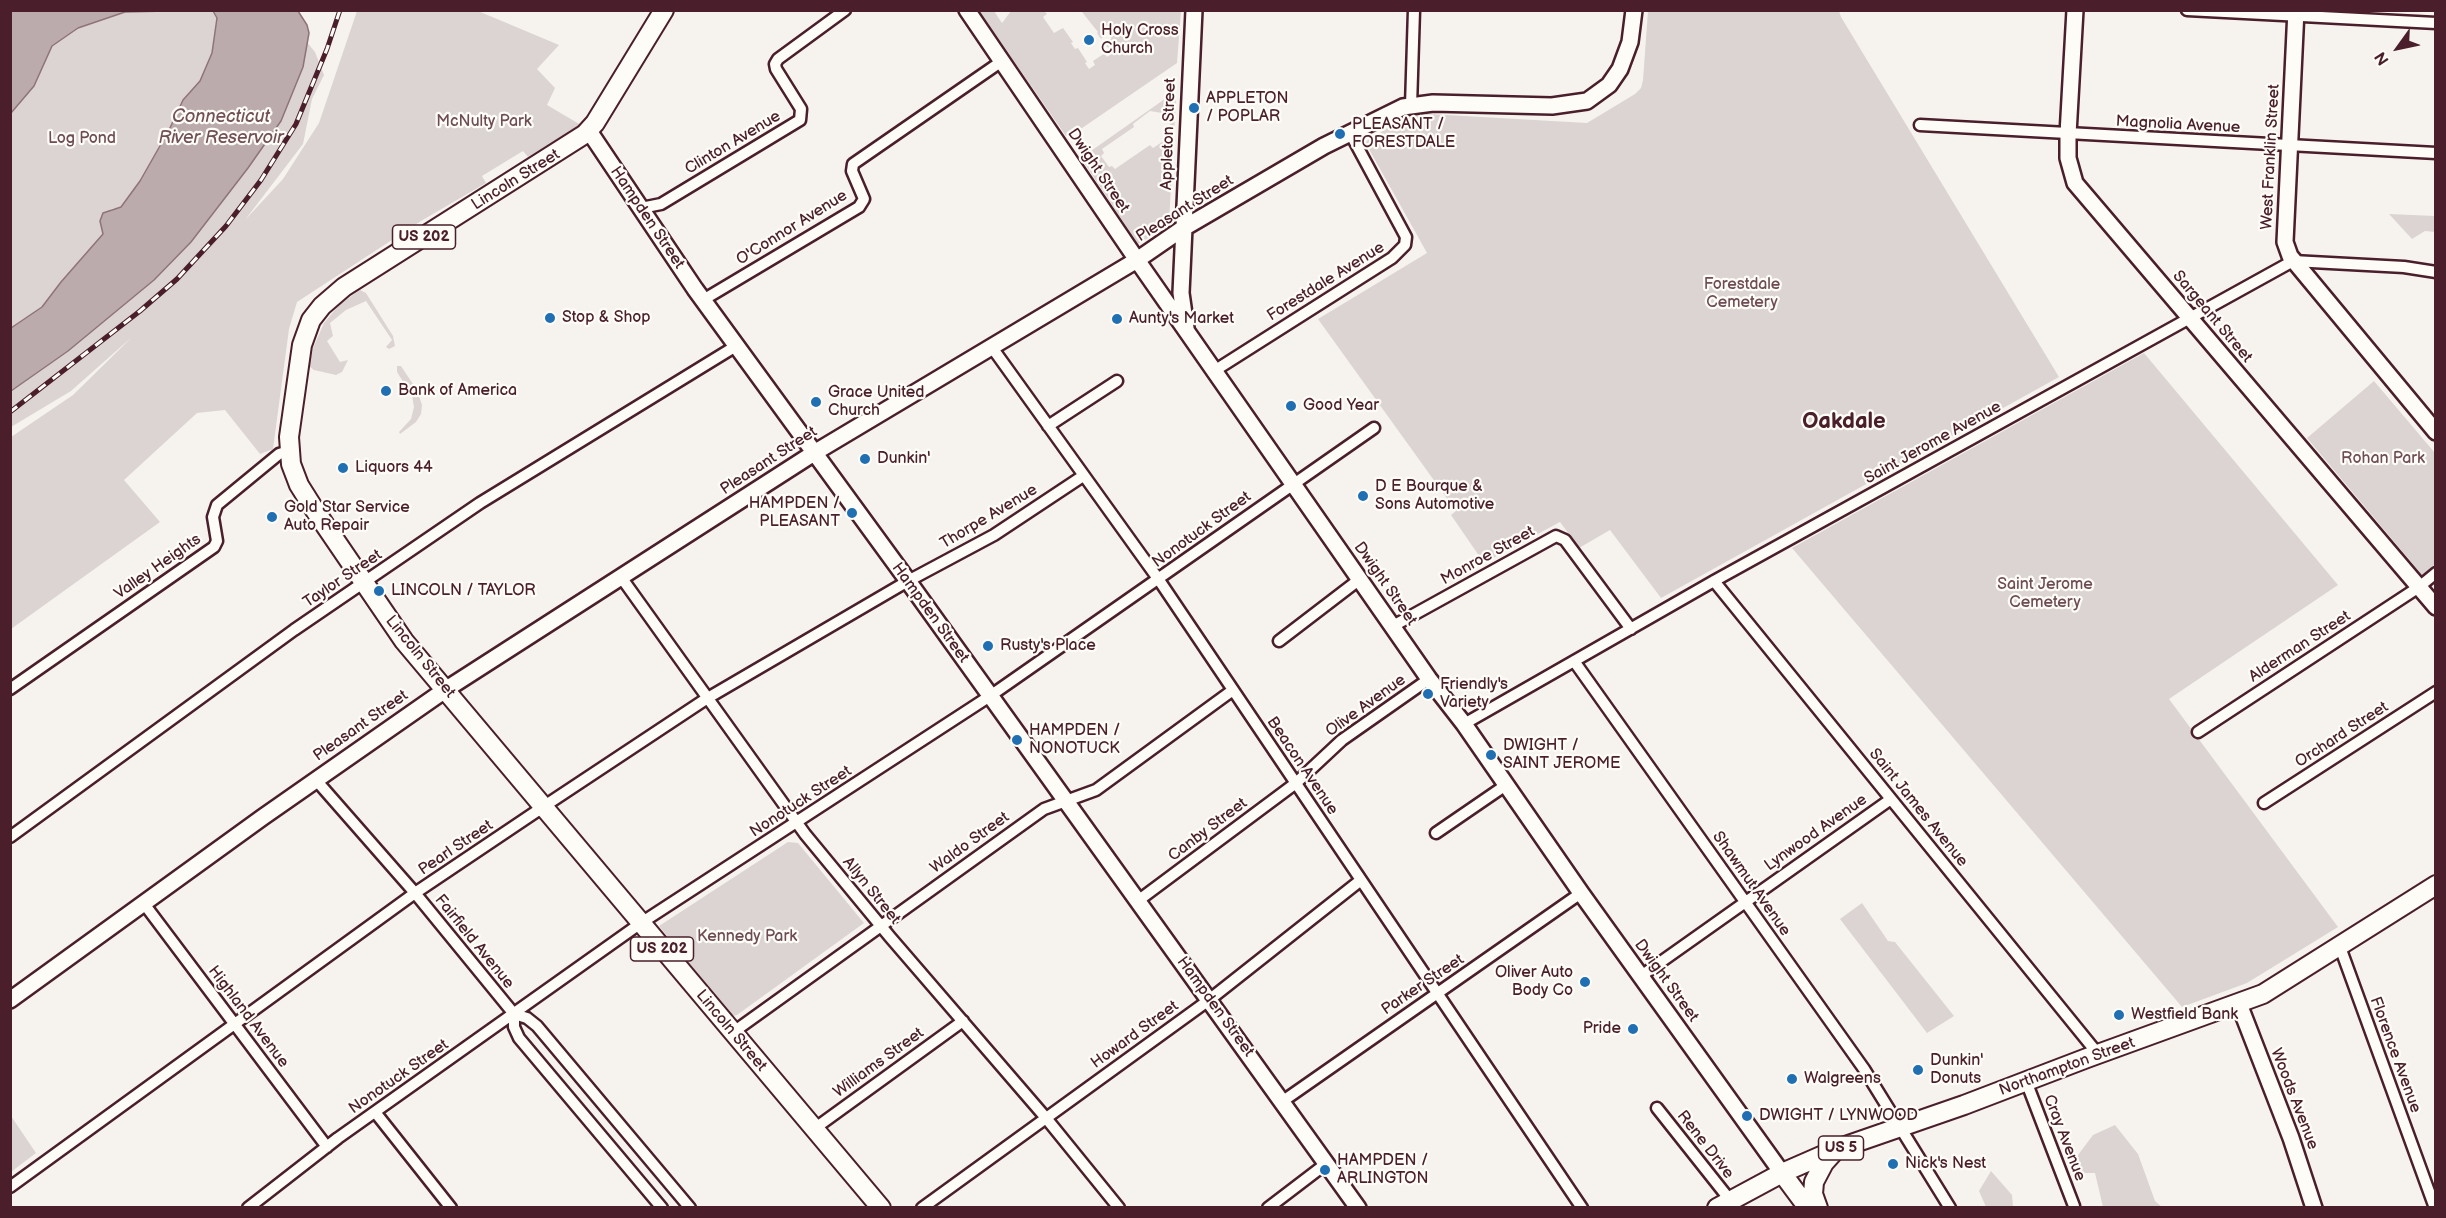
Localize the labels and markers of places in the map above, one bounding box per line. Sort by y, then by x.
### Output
place label: Holy Cross Church [1101,21,1179,59]
marker: Holy Cross Church [1082,33,1096,47]
place label: APPLETON / POPLAR [1206,89,1288,127]
marker: APPLETON / POPLAR [1187,101,1201,115]
place label: PLEASANT / FORESTDALE [1352,115,1455,153]
marker: PLEASANT / FORESTDALE [1333,127,1347,141]
place label: Stop & Shop [562,308,651,328]
place label: Aunty's Market [1129,309,1234,329]
marker: Stop & Shop [543,311,557,325]
marker: Aunty's Market [1110,312,1124,326]
place label: Bank of America [398,381,517,401]
place label: Grace United Church [828,383,924,421]
marker: Bank of America [379,384,393,398]
marker: Grace United Church [809,395,823,409]
place label: Good Year [1303,396,1379,416]
marker: Good Year [1284,399,1298,413]
place label: Dunkin' [877,449,930,469]
marker: Dunkin' [858,452,872,466]
place label: Liquors 44 [355,458,433,478]
marker: Liquors 44 [336,461,350,475]
place label: D E Bourque & Sons Automotive [1375,477,1494,515]
marker: D E Bourque & Sons Automotive [1356,489,1370,503]
place label: HAMPDEN / PLEASANT [749,494,840,532]
place label: Gold Star Service Auto Repair [284,498,410,536]
marker: HAMPDEN / PLEASANT [845,506,859,520]
marker: Gold Star Service Auto Repair [265,510,279,524]
place label: LINCOLN / TAYLOR [391,581,536,601]
marker: LINCOLN / TAYLOR [372,584,386,598]
place label: Rusty's Place [1000,636,1096,656]
marker: Rusty's Place [981,639,995,653]
place label: Friendly's Variety [1440,675,1508,713]
marker: Friendly's Variety [1421,687,1435,701]
place label: HAMPDEN / NONOTUCK [1029,721,1120,759]
marker: HAMPDEN / NONOTUCK [1010,733,1024,747]
place label: DWIGHT / SAINT JEROME [1503,736,1620,774]
marker: DWIGHT / SAINT JEROME [1484,748,1498,762]
place label: Oliver Auto Body Co [1495,963,1573,1001]
marker: Oliver Auto Body Co [1578,975,1592,989]
place label: Westfield Bank [2131,1005,2238,1025]
marker: Westfield Bank [2112,1008,2126,1022]
place label: Pride [1583,1019,1621,1039]
marker: Pride [1626,1022,1640,1036]
place label: Dunkin' Donuts [1930,1051,1983,1089]
marker: Dunkin' Donuts [1911,1063,1925,1077]
place label: Walgreens [1804,1069,1881,1089]
marker: Walgreens [1785,1072,1799,1086]
place label: DWIGHT / LYNWOOD [1759,1106,1918,1126]
marker: DWIGHT / LYNWOOD [1740,1109,1754,1123]
place label: HAMPDEN / ARLINGTON [1337,1151,1429,1189]
place label: Nick's Nest [1905,1154,1986,1174]
marker: Nick's Nest [1886,1157,1900,1171]
marker: HAMPDEN / ARLINGTON [1318,1163,1332,1177]

